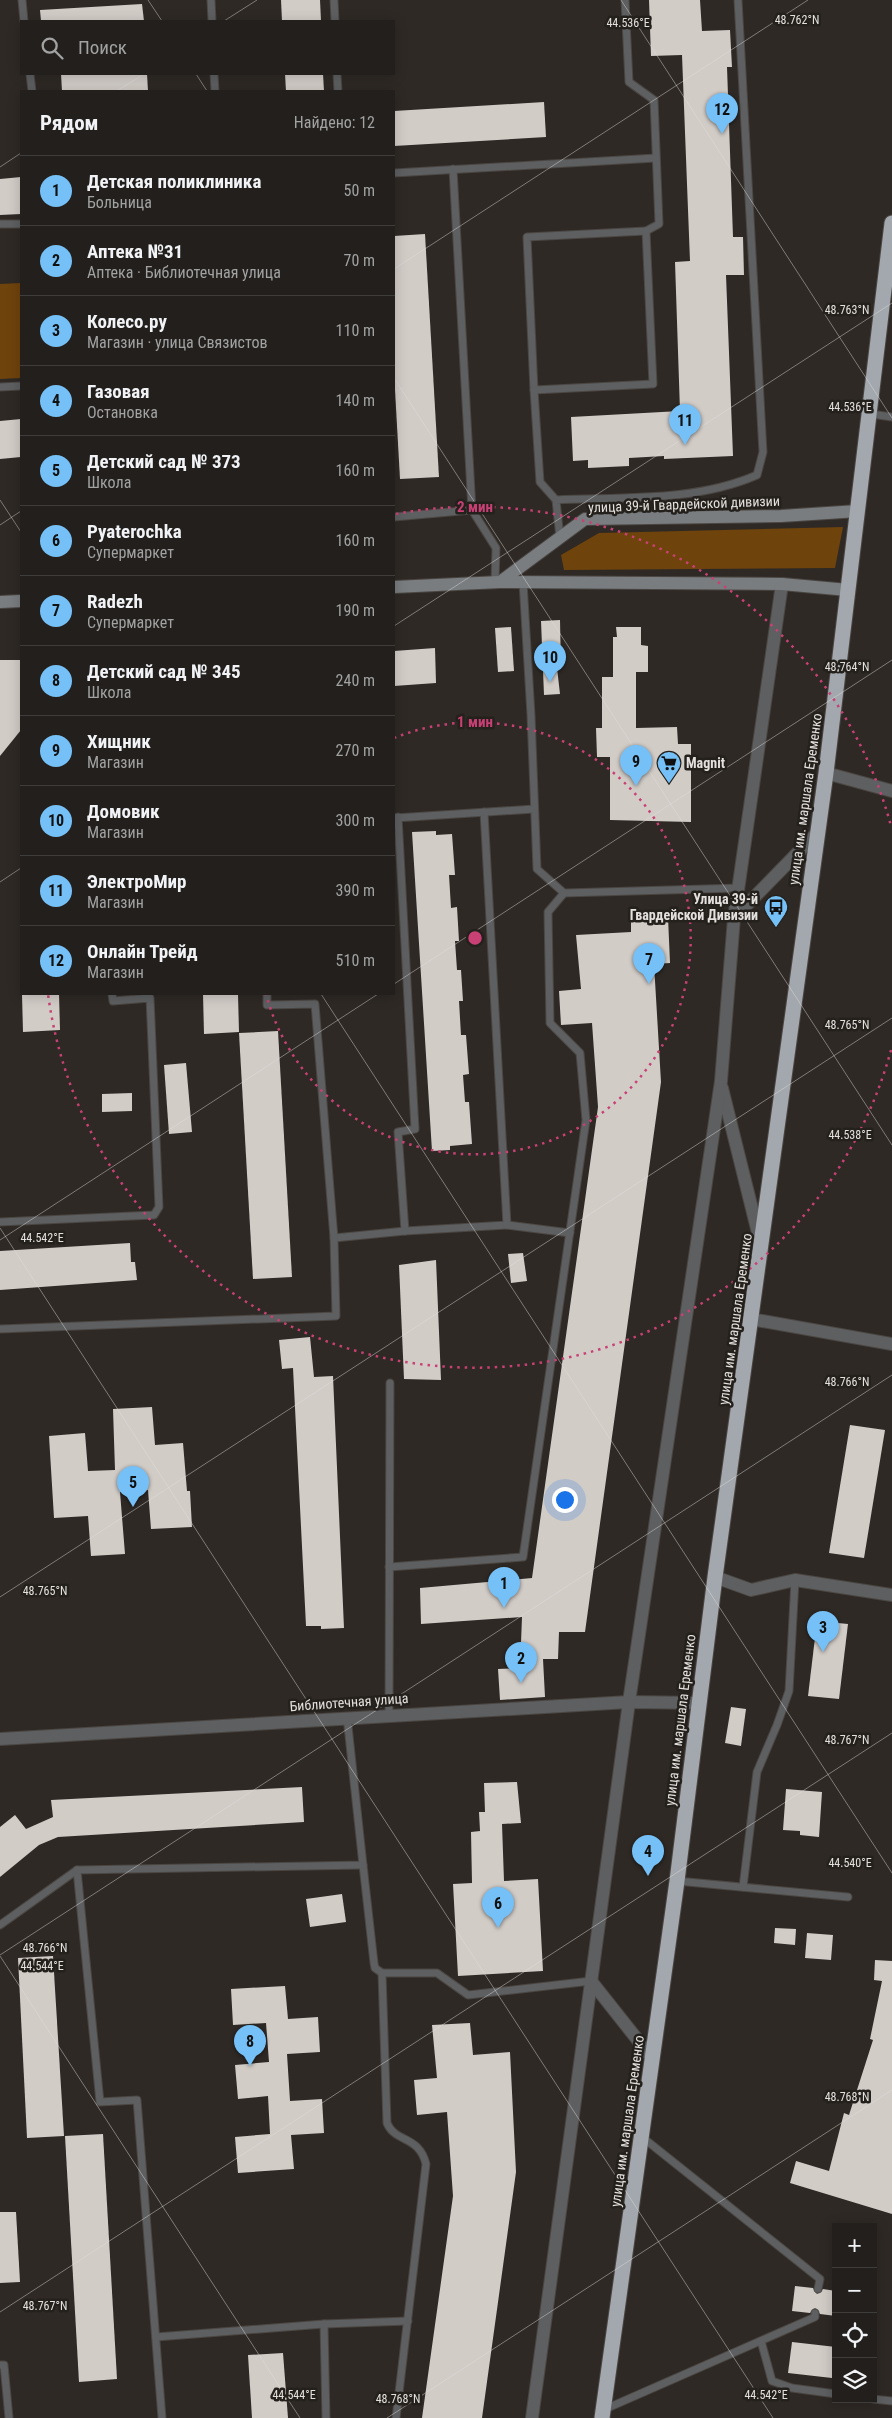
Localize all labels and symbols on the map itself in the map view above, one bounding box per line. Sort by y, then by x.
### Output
text: 48.762°N [775,13,819,27]
text: 44.536°E [606,16,650,30]
pin: 12 [706,93,738,134]
text: 48.763°N [825,303,869,317]
text: 44.536°E [828,400,872,414]
pin: 11 [669,404,701,445]
street label: улица 39-й Гвардейской дивизии [588,493,780,515]
text: 2 мин [457,498,493,516]
pin: 10 [534,641,566,682]
text: 48.764°N [825,660,869,674]
street label: улица им. маршала Еременко [785,712,825,886]
text: 1 мин [457,713,493,731]
pin: 9 [620,745,652,786]
supermarket icon: Magnit [656,750,682,784]
place label: Magnit [686,755,725,771]
place label: Улица 39-й Гвардейской Дивизии [630,891,758,923]
bus stop icon: Улица 39-й Гвардейской Дивизии [763,894,789,928]
centre of rings [466,929,484,947]
pin: 7 [633,943,665,984]
text: 48.765°N [825,1018,869,1032]
text: 44.538°E [828,1128,872,1142]
text: 44.542°E [20,1231,64,1245]
street label: улица им. маршала Еременко [715,1232,755,1406]
text: 48.766°N [825,1375,869,1389]
pin: 5 [117,1466,149,1507]
your location [552,1487,578,1513]
pin: 1 [488,1567,520,1608]
text: 48.765°N [23,1584,67,1598]
pin: 3 [807,1611,839,1652]
street label: улица им. маршала Еременко [662,1633,698,1807]
pin: 2 [505,1642,537,1683]
street label: Библиотечная улица [289,1690,409,1714]
text: 48.767°N [825,1733,869,1747]
pin: 4 [632,1835,664,1876]
text: 44.540°E [828,1856,872,1870]
pin: 6 [482,1887,514,1928]
text: 48.766°N [23,1941,67,1955]
text: 44.544°E [20,1959,64,1973]
pin: 8 [234,2025,266,2066]
street label: улица им. маршала Еременко [607,2034,647,2208]
text: 48.768°N [825,2090,869,2104]
text: 48.767°N [23,2299,67,2313]
text: 44.544°E [272,2388,316,2402]
text: 44.542°E [744,2388,788,2402]
text: 48.768°N [376,2392,420,2406]

